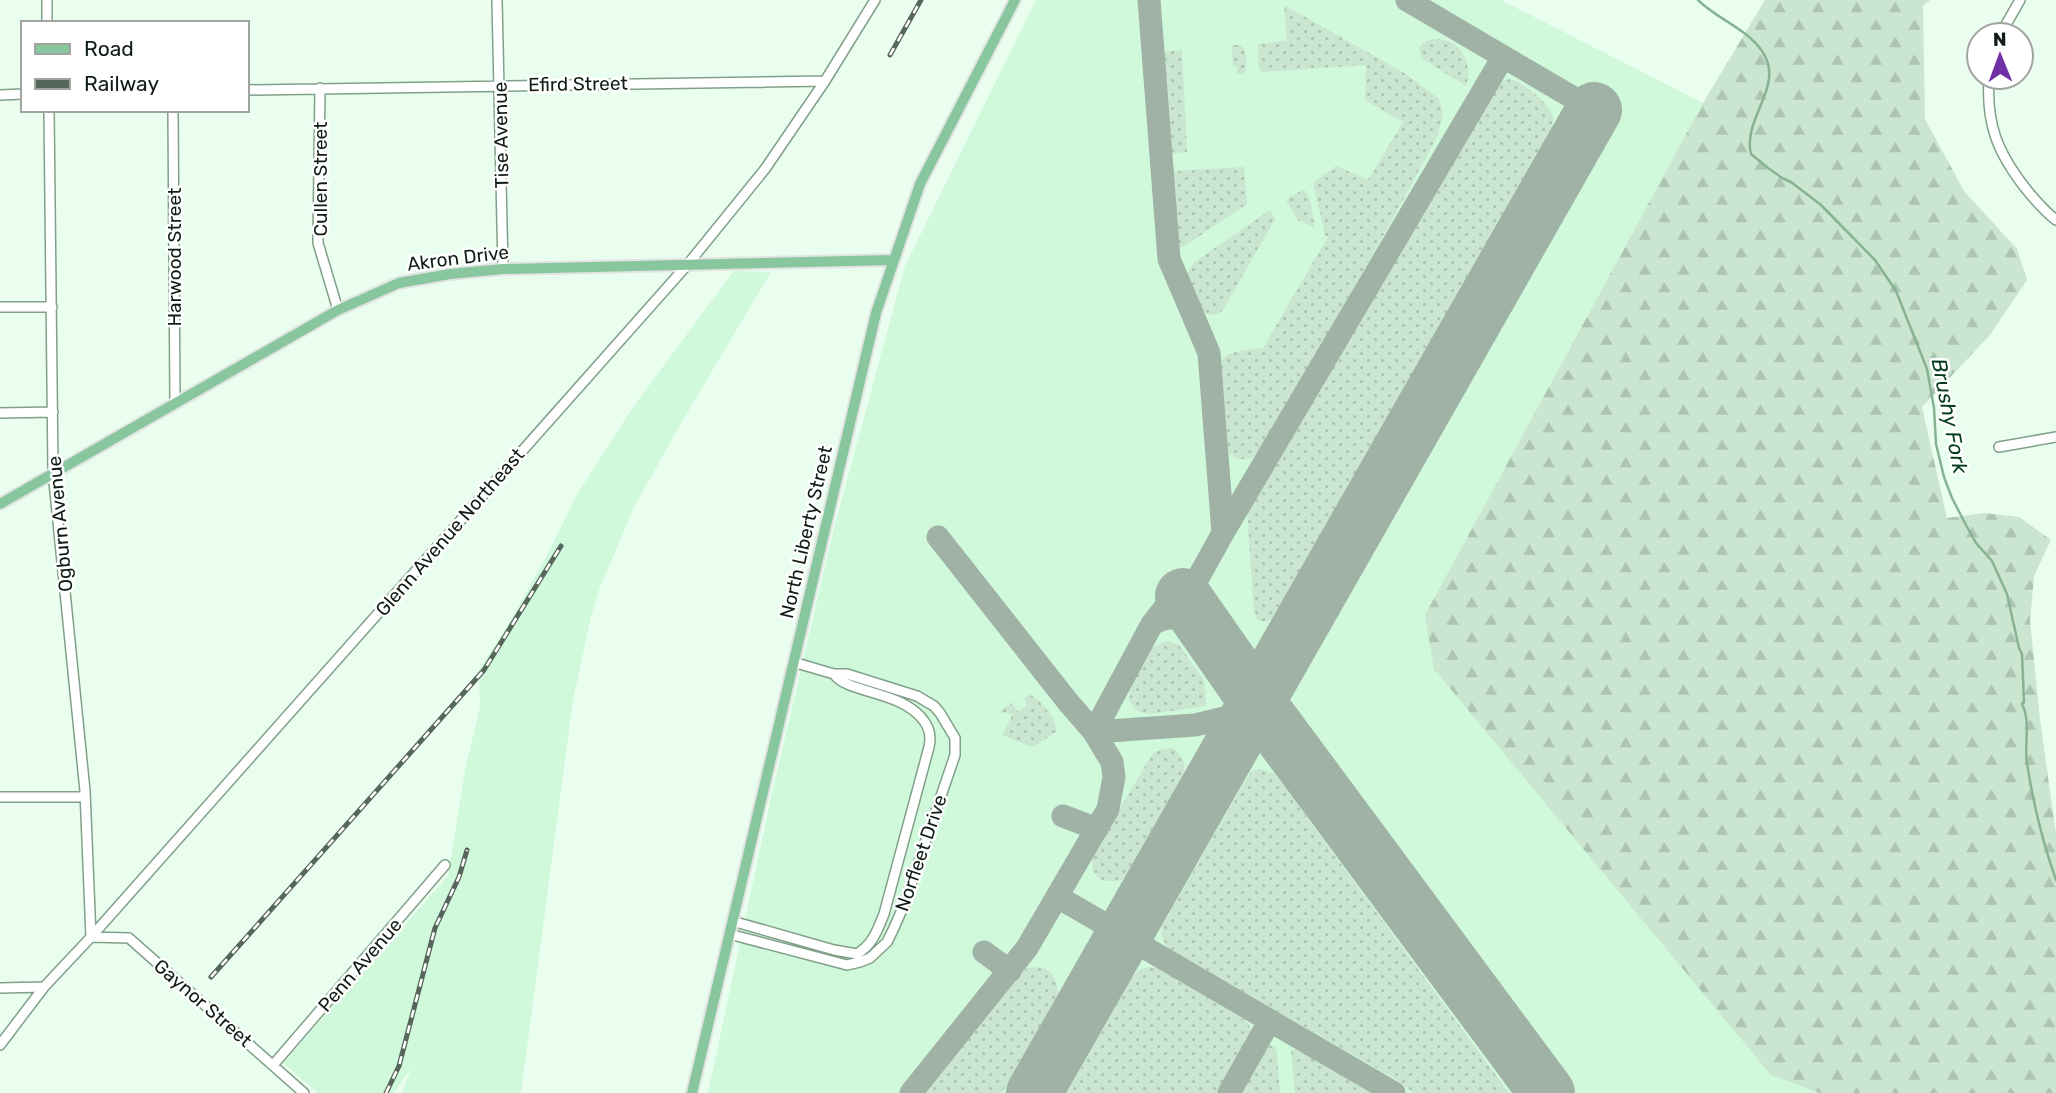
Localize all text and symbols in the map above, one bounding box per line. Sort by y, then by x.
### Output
legend [21,21,248,112]
north arrow [1965,21,2035,91]
text: N [1993,28,2007,51]
text: Road [84,36,134,61]
text: Railway [84,71,159,96]
street label: Efird Street [528,72,629,96]
street label: Tise Avenue [489,82,513,188]
street label: Cullen Street [309,121,332,237]
street label: Harwood Street [163,187,186,326]
street label: Akron Drive [406,240,510,276]
water label: Brushy Fork [1927,356,1974,477]
street label: Glenn Avenue Northeast [371,443,530,621]
street label: North Liberty Street [775,443,837,621]
street label: Ogburn Avenue [43,455,77,593]
street label: Norfleet Drive [890,792,952,914]
street label: Penn Avenue [313,914,407,1016]
street label: Gaynor Street [149,954,257,1052]

